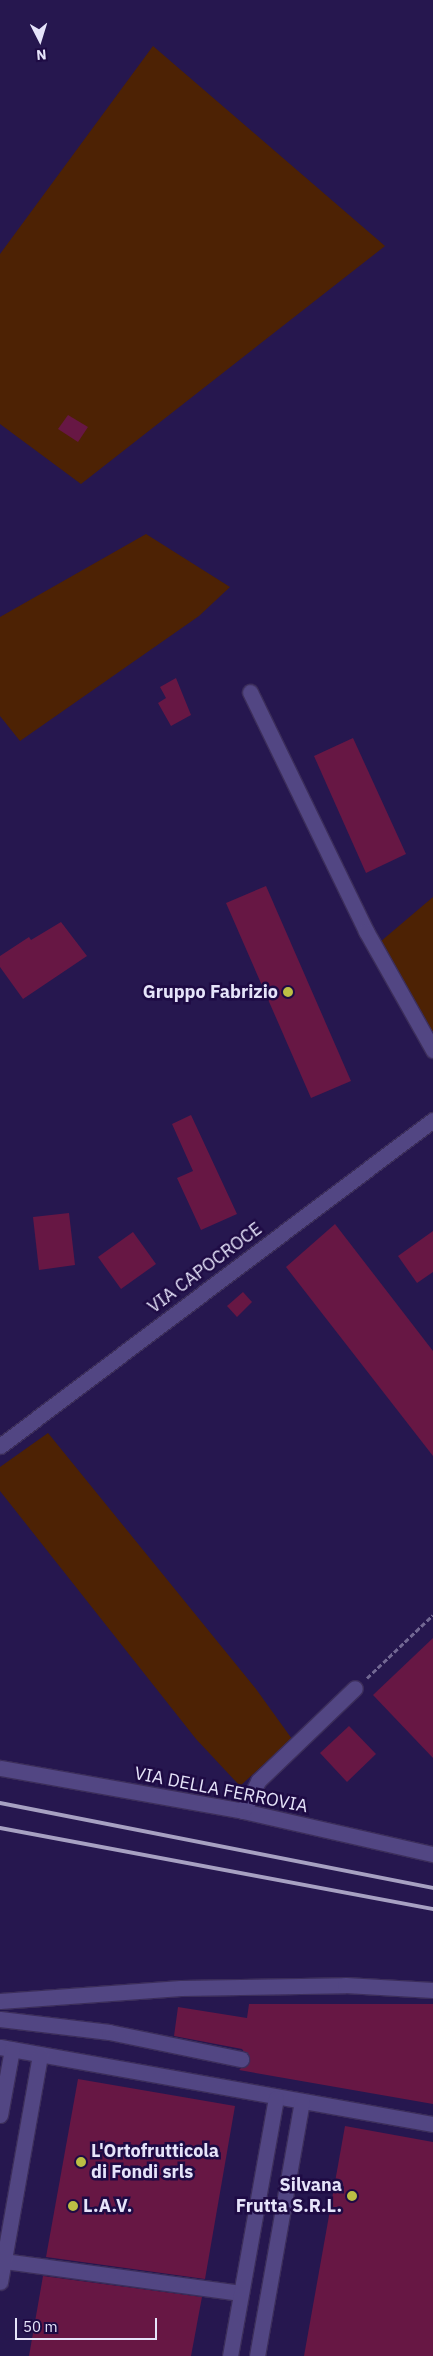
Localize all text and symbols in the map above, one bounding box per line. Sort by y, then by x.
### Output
north arrow [15,15,65,65]
text: N [35,46,47,64]
place label: Gruppo Fabrizio [143,981,278,1003]
marker: Gruppo Fabrizio [282,986,294,998]
street label: VIA CAPOCROCE [144,1218,266,1318]
street label: VIA DELLA FERROVIA [132,1763,310,1817]
place label: L'Ortofrutticola di Fondi srls [91,2141,219,2184]
marker: L'Ortofrutticola di Fondi srls [75,2156,87,2168]
place label: Silvana Frutta S.R.L. [236,2175,342,2218]
marker: Silvana Frutta S.R.L. [346,2190,358,2202]
place label: L.A.V. [83,2195,132,2217]
marker: L.A.V. [67,2200,79,2212]
scale bar [18,2308,160,2340]
text: 50 m [23,2317,58,2336]

